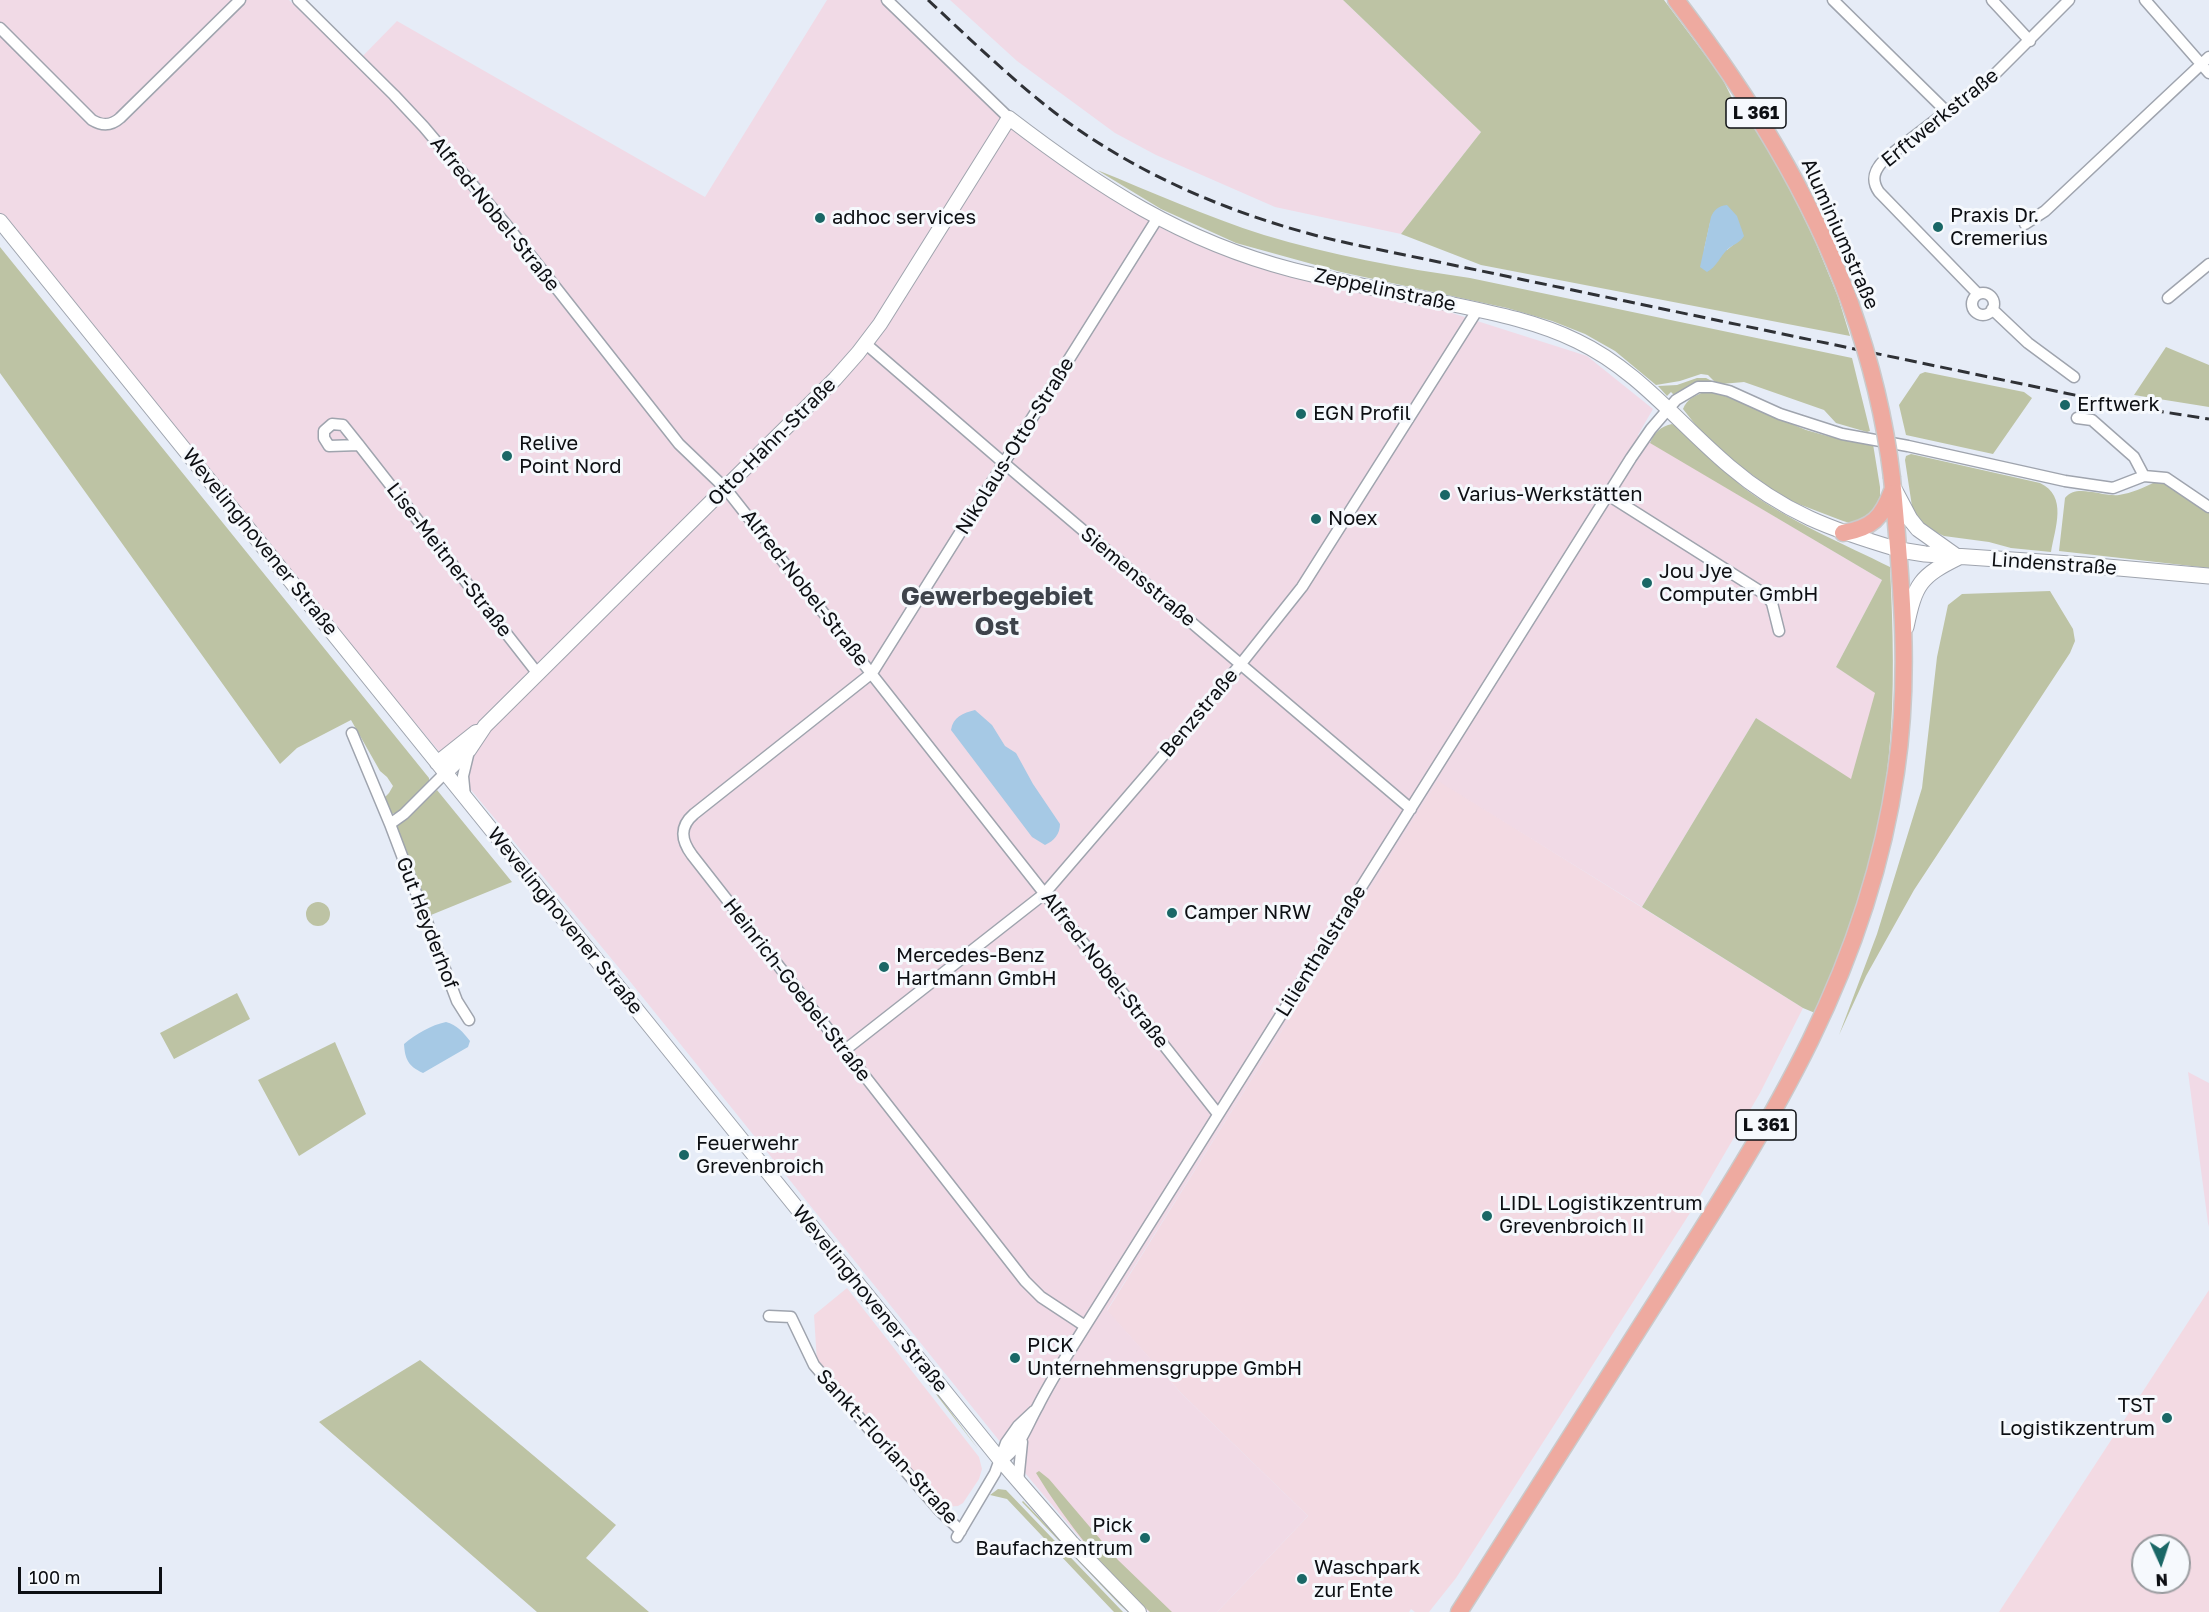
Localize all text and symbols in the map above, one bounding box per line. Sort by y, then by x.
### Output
street label: Erftwerkstraße [1877,64,2003,172]
road number: L 361 [1726,98,1786,128]
street label: Alfred-Nobel-Straße [425,132,565,296]
street label: Aluminiumstraße [1796,155,1884,313]
place label: Praxis Dr. Cremerius [1950,204,2048,251]
place label: adhoc services [832,206,976,230]
marker: adhoc services [813,211,827,225]
marker: Praxis Dr. Cremerius [1931,220,1945,234]
street label: Zeppelinstraße [1312,263,1458,317]
street label: Nikolaus-Otto-Straße [951,353,1079,539]
street label: Otto-Hahn-Straße [703,373,841,511]
place label: Erftwerk [2077,393,2160,417]
marker: Erftwerk [2058,398,2072,412]
place label: EGN Profil [1313,402,1411,426]
marker: EGN Profil [1294,407,1308,421]
place label: Relive Point Nord [519,432,621,479]
street label: Wevelinghovener Straße [177,444,343,640]
marker: Relive Point Nord [500,449,514,463]
street label: Lise-Meitner-Straße [381,478,517,642]
place label: Varius-Werkstätten [1457,483,1642,507]
marker: Varius-Werkstätten [1438,488,1452,502]
street label: Alfred-Nobel-Straße [736,505,874,671]
place label: Noex [1328,507,1377,531]
marker: Noex [1309,512,1323,526]
street label: Siemensstraße [1076,522,1200,632]
street label: Lindenstraße [1990,548,2118,580]
place label: Jou Jye Computer GmbH [1659,560,1818,607]
marker: Jou Jye Computer GmbH [1640,576,1654,590]
district label: Gewerbegebiet Ost [901,581,1093,642]
street label: Benzstraße [1155,664,1243,762]
street label: Wevelinghovener Straße [482,823,648,1019]
street label: Gut Heyderhof [391,854,463,992]
street label: Lilienthalstraße [1271,881,1371,1021]
street label: Alfred-Nobel-Straße [1036,887,1174,1053]
street label: Heinrich-Goebel-Straße [718,894,876,1086]
place label: Camper NRW [1184,901,1311,925]
marker: Camper NRW [1165,906,1179,920]
place label: Mercedes-Benz Hartmann GmbH [896,944,1057,991]
marker: Mercedes-Benz Hartmann GmbH [877,960,891,974]
road number: L 361 [1736,1110,1796,1140]
place label: Feuerwehr Grevenbroich [696,1132,824,1179]
marker: Feuerwehr Grevenbroich [677,1148,691,1162]
place label: LIDL Logistikzentrum Grevenbroich II [1499,1192,1703,1239]
street label: Wevelinghovener Straße [787,1201,953,1397]
marker: LIDL Logistikzentrum Grevenbroich II [1480,1209,1494,1223]
place label: PICK Unternehmensgruppe GmbH [1027,1334,1302,1381]
marker: PICK Unternehmensgruppe GmbH [1008,1351,1022,1365]
street label: Sankt-Florian-Straße [811,1365,963,1529]
place label: TST Logistikzentrum [1999,1394,2155,1441]
marker: TST Logistikzentrum [2160,1411,2174,1425]
place label: Pick Baufachzentrum [975,1514,1133,1561]
marker: Pick Baufachzentrum [1138,1531,1152,1545]
north arrow [2131,1534,2191,1594]
scale bar [21,1555,165,1593]
place label: Waschpark zur Ente [1314,1556,1420,1603]
text: 100 m [29,1566,80,1588]
text: N [2155,1570,2168,1590]
marker: Waschpark zur Ente [1295,1572,1309,1586]

